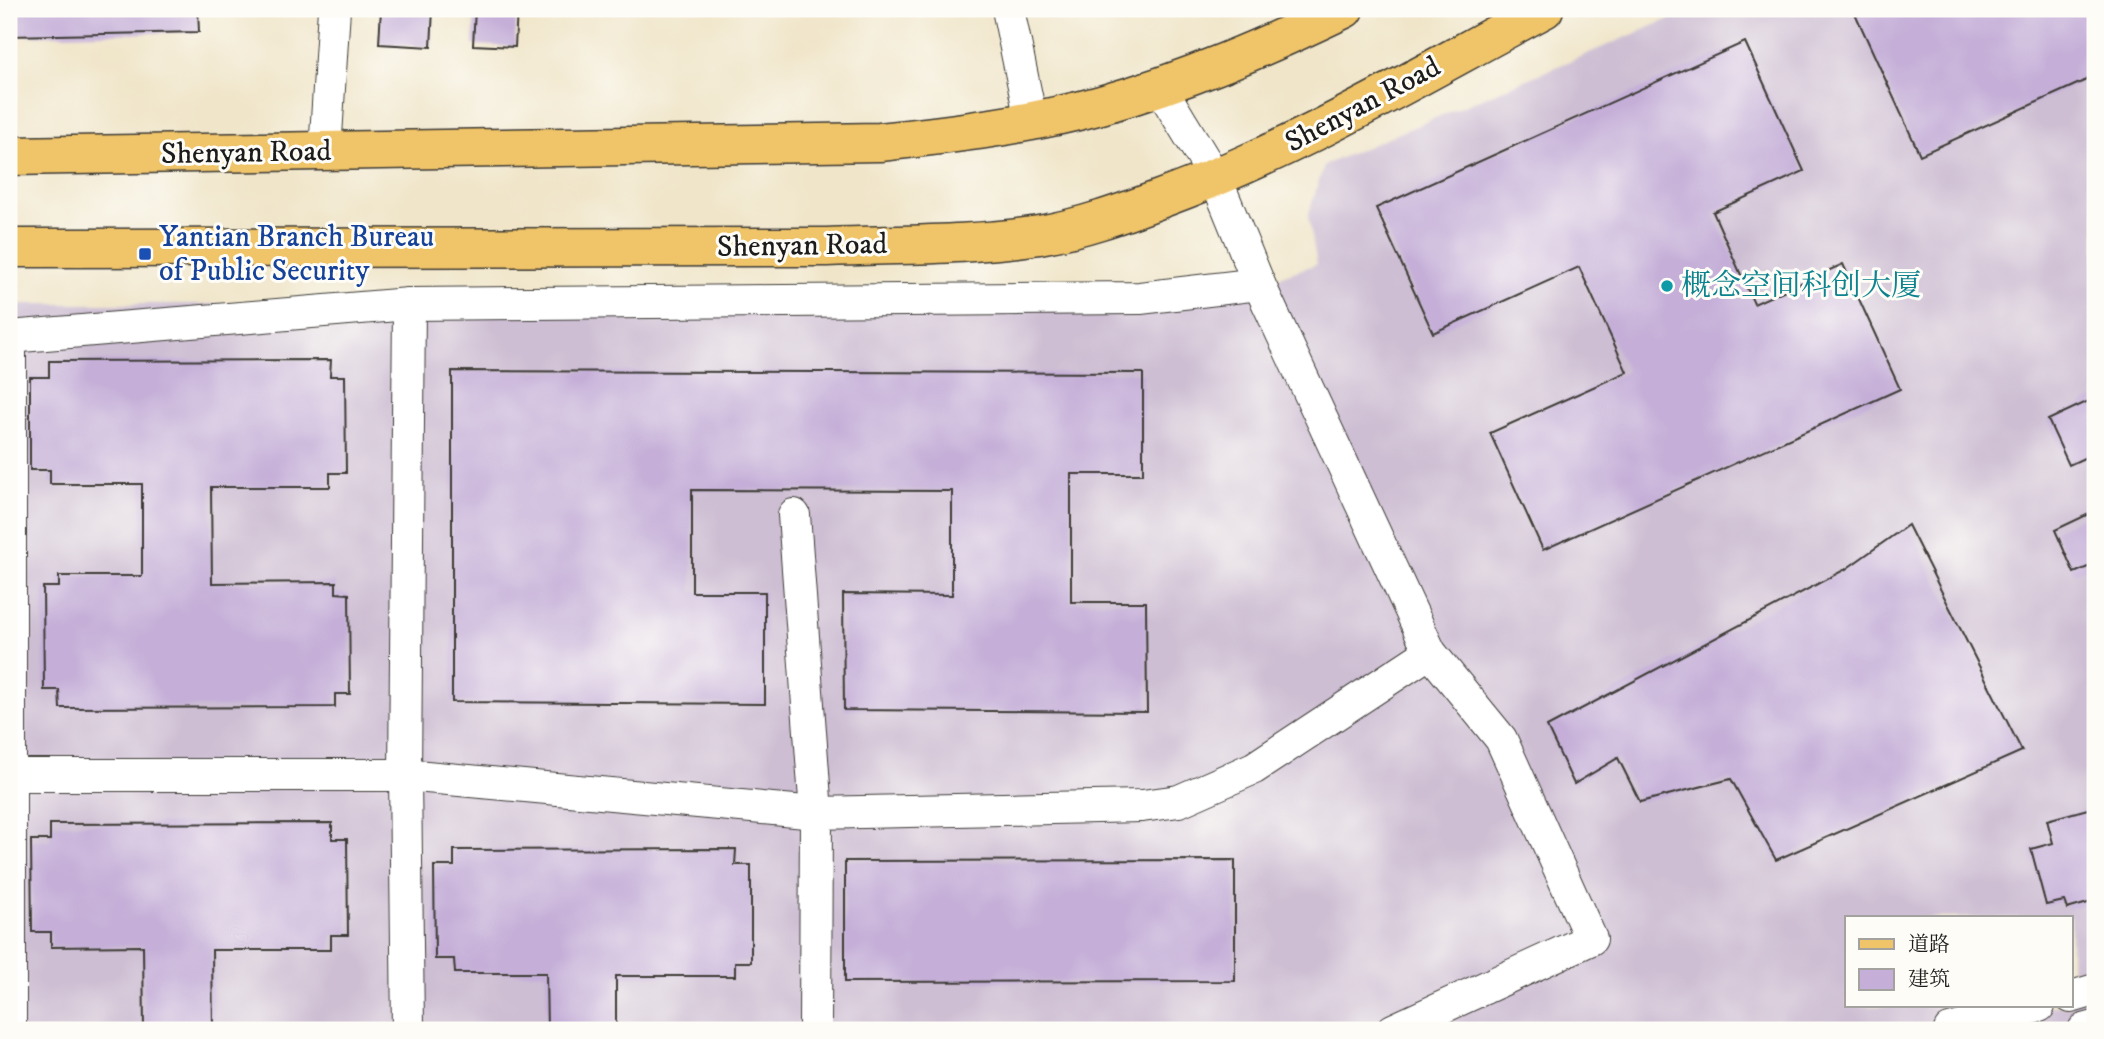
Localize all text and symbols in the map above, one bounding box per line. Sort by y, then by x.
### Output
street label: Shenyan Road [1279,49,1447,161]
street label: Shenyan Road [160,133,332,173]
place label: Yantian Branch Bureau of Public Security [159,219,434,290]
street label: Shenyan Road [716,226,888,266]
marker: Yantian Branch Bureau of Public Security [137,246,153,262]
place label: 概念空间科创大厦 [1681,268,1921,305]
marker: 概念空间科创大厦 [1659,278,1675,294]
legend [1845,916,2072,1007]
text: 道路 [1908,932,1950,958]
text: 建筑 [1908,967,1950,993]

